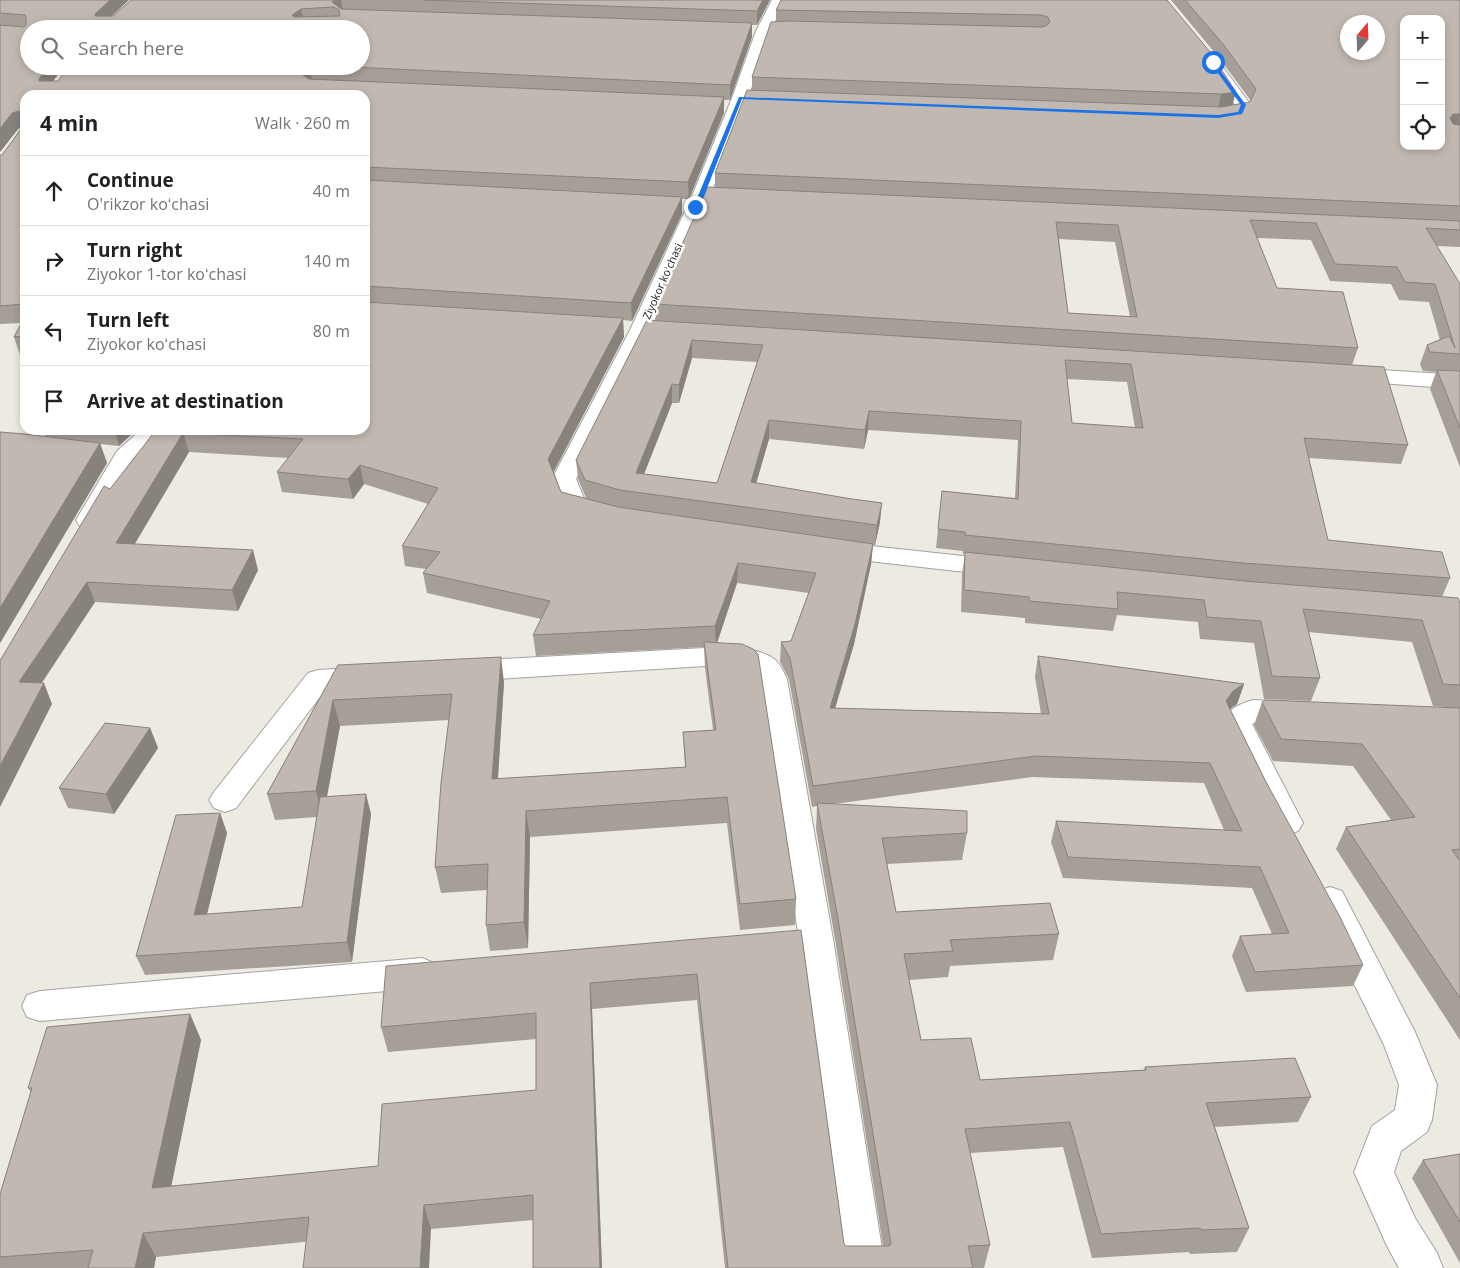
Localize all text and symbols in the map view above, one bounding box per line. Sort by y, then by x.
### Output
north arrow [1340,15,1385,60]
map controls [1400,15,1445,150]
button: + [1400,15,1445,60]
search box [20,20,370,75]
icon: search [38,34,66,62]
text: Search here [78,35,184,61]
route start [1202,51,1225,74]
button: − [1400,60,1445,105]
button: locate [1400,105,1445,150]
text: 4 min [40,109,98,137]
text: Walk · 260 m [255,112,350,134]
text: Continue [87,167,174,193]
icon: ahead [40,177,68,205]
text: 40 m [313,180,350,202]
text: O'rikzor koʻchasi [87,193,209,215]
route end [684,196,707,219]
text: Turn right [87,237,182,263]
street label: Ziyokor koʻchasi [638,241,686,321]
icon: right [40,247,68,275]
text: 140 m [304,250,350,272]
text: Ziyokor 1-tor koʻchasi [87,263,247,285]
text: Turn left [87,307,169,333]
icon: left [40,317,68,345]
text: 80 m [313,320,350,342]
text: Ziyokor koʻchasi [87,333,206,355]
icon: arrive [40,387,68,415]
text: Arrive at destination [87,388,284,414]

